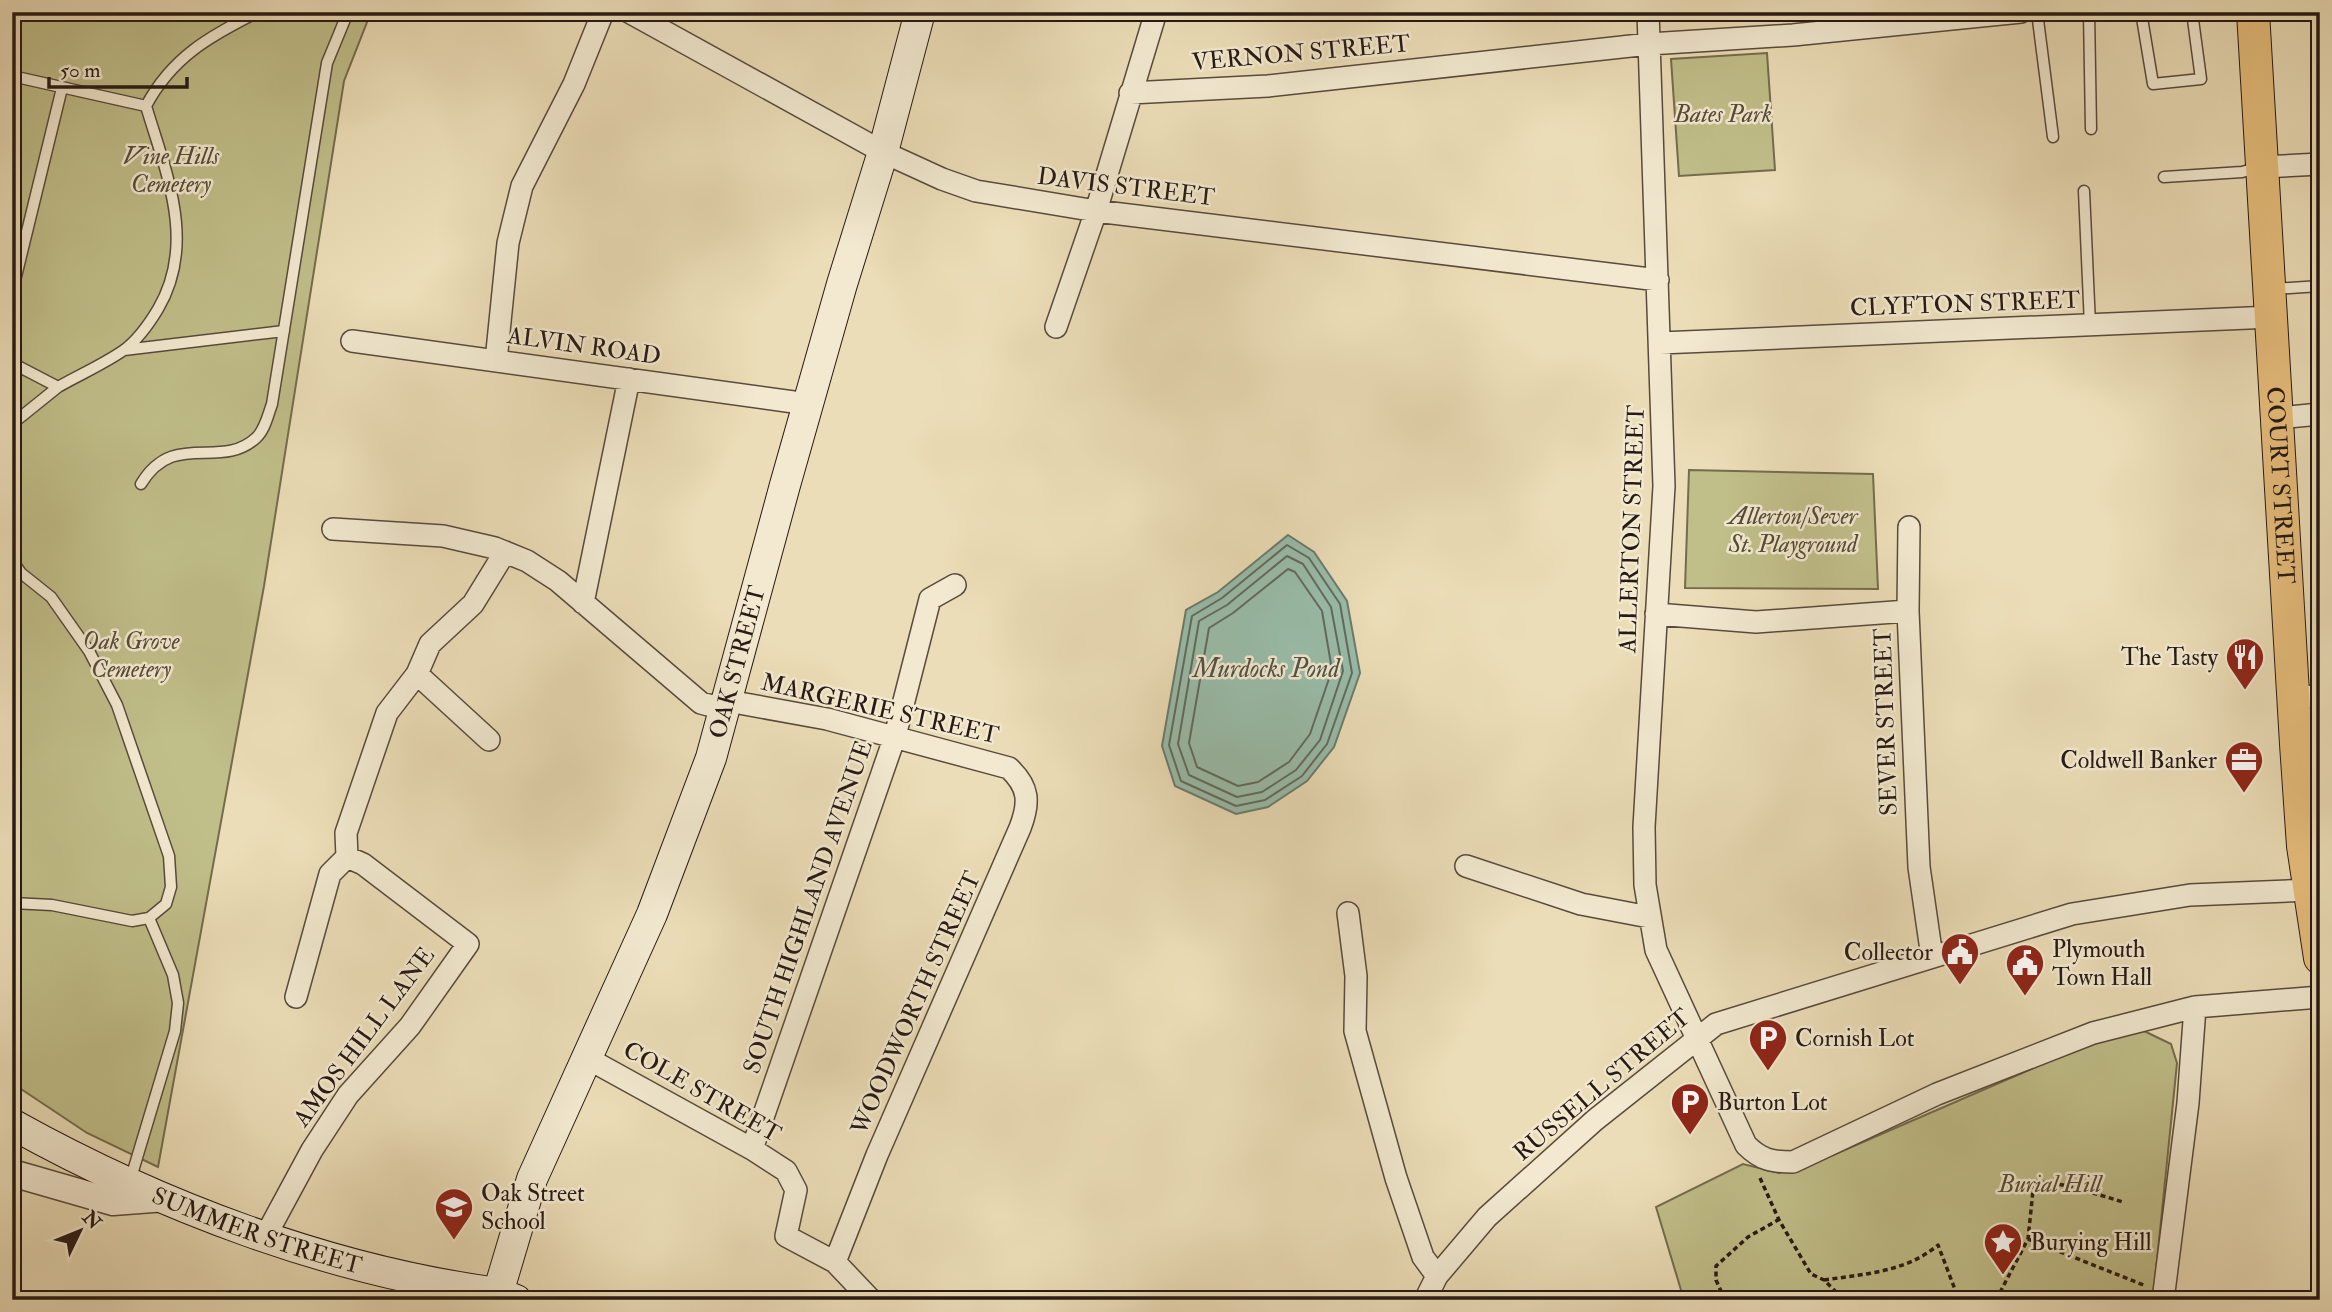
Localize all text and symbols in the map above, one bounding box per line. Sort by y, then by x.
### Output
street label: VERNON STREET [1191,28,1412,78]
scale bar [49,46,187,90]
text: 50 m [60,57,101,84]
park label: Bates Park [1673,99,1772,130]
park label: Vine Hills Cemetery [123,141,219,200]
street label: DAVIS STREET [1035,161,1217,213]
street label: CLYFTON STREET [1849,284,2081,324]
street label: ALVIN ROAD [504,320,663,372]
street label: COURT STREET [2260,386,2302,585]
street label: ALLERTON STREET [1612,404,1652,655]
park label: Allerton/Sever St. Playground [1726,501,1859,560]
street label: OAK STREET [701,582,773,742]
park label: Oak Grove Cemetery [82,626,181,685]
street label: SEVER STREET [1867,628,1905,816]
restaurant icon: The Tasty [2224,636,2266,691]
place label: The Tasty [2121,642,2218,673]
water label: Murdocks Pond [1191,653,1341,685]
street label: MARGERIE STREET [758,667,1002,751]
street label: SOUTH HIGHLAND AVENUE [736,736,880,1078]
office icon: Coldwell Banker [2223,739,2265,794]
place label: Coldwell Banker [2060,745,2217,776]
street label: WOODWORTH STREET [844,866,988,1140]
public building icon: Collector [1939,931,1981,986]
place label: Plymouth Town Hall [2052,934,2152,993]
place label: Collector [1844,937,1933,968]
street label: AMOS HILL LANE [286,941,442,1134]
public building icon: Plymouth Town Hall [2004,942,2046,997]
street label: RUSSELL STREET [1507,1002,1697,1168]
parking icon: Cornish Lot [1747,1017,1789,1072]
place label: Cornish Lot [1795,1023,1915,1054]
street label: COLE STREET [617,1034,787,1150]
parking icon: Burton Lot [1669,1081,1711,1136]
place label: Burton Lot [1717,1087,1828,1118]
park label: Burial Hill [1997,1169,2104,1200]
place label: Oak Street School [481,1178,585,1237]
street label: SUMMER STREET [147,1180,366,1281]
school or university icon: Oak Street School [433,1186,475,1241]
north arrow [46,1196,116,1266]
text: N [76,1205,107,1235]
place icon: Burying Hill [1982,1221,2024,1276]
place label: Burying Hill [2030,1227,2152,1258]

